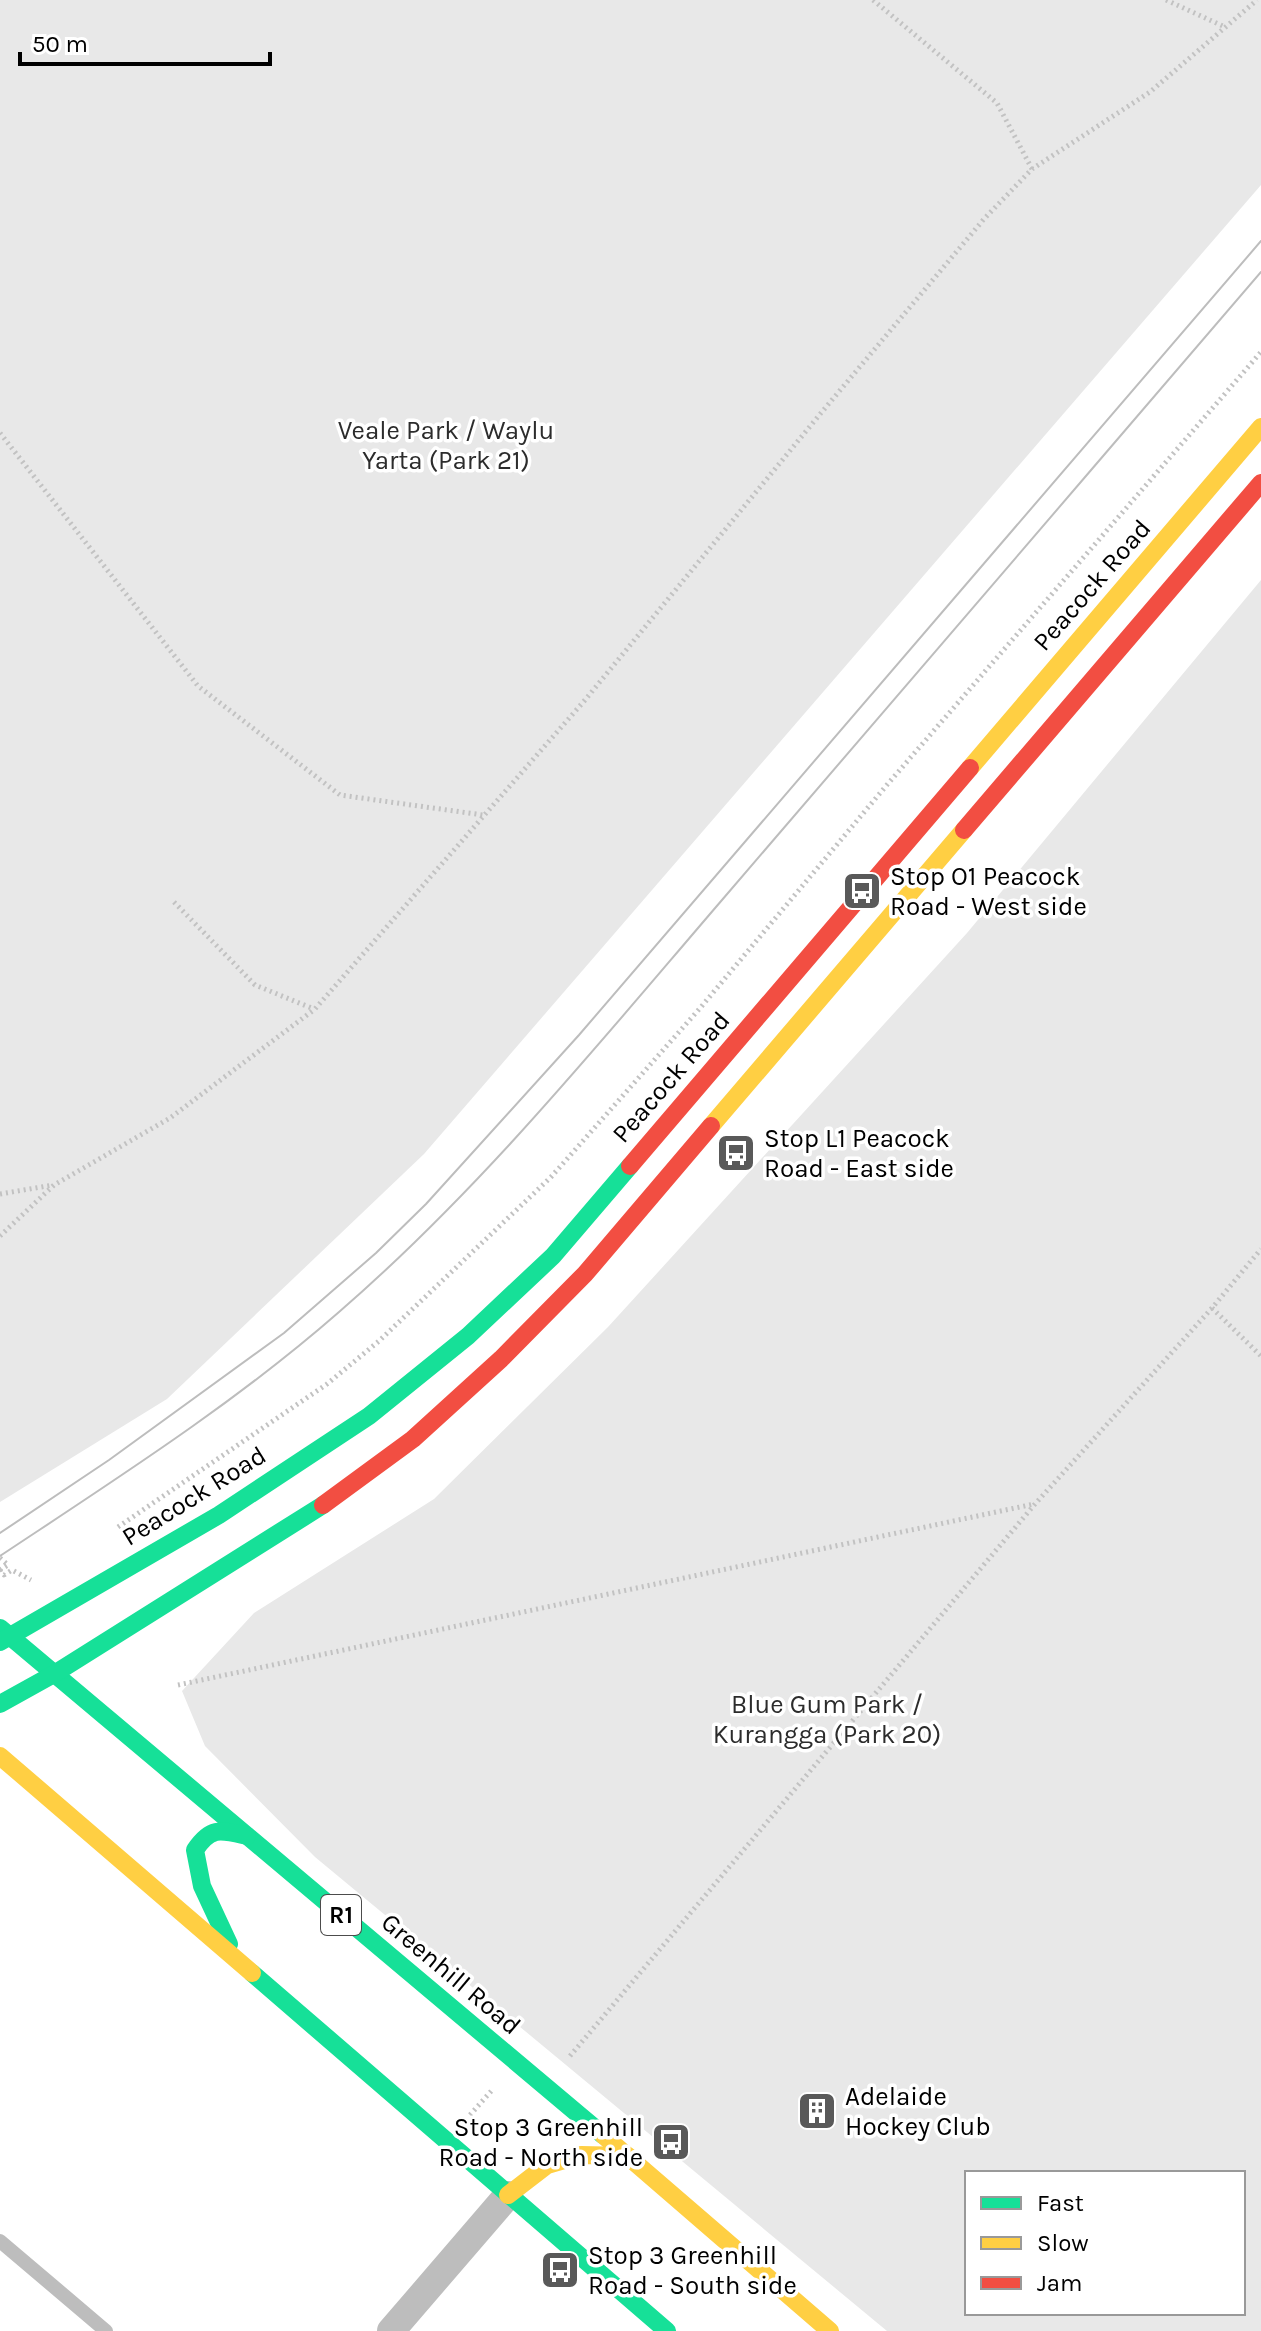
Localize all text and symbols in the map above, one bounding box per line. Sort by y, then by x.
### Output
scale bar [20,16,270,66]
text: 50 m [32,30,88,58]
park label: Veale Park / Waylu Yarta (Park 21) [338,415,554,476]
street label: Peacock Road [1027,513,1157,657]
place label: Stop O1 Peacock Road - West side [890,861,1087,922]
bus stop icon: Stop O1 Peacock Road - West side [841,870,883,912]
street label: Peacock Road [606,1005,736,1149]
place label: Stop L1 Peacock Road - East side [764,1123,954,1184]
bus stop icon: Stop L1 Peacock Road - East side [715,1132,757,1174]
street label: Peacock Road [116,1439,272,1553]
park label: Blue Gum Park / Kurangga (Park 20) [713,1689,941,1750]
road number: R1 [321,1895,361,1935]
street label: Greenhill Road [375,1907,527,2041]
place label: Adelaide Hockey Club [845,2081,991,2142]
building icon: Adelaide Hockey Club [796,2090,838,2132]
place label: Stop 3 Greenhill Road - North side [439,2112,643,2173]
bus stop icon: Stop 3 Greenhill Road - North side [650,2121,692,2163]
legend [965,2171,1245,2315]
text: Fast [1037,2189,1084,2217]
text: Slow [1037,2229,1089,2257]
place label: Stop 3 Greenhill Road - South side [588,2240,797,2301]
bus stop icon: Stop 3 Greenhill Road - South side [539,2249,581,2291]
text: Jam [1037,2269,1082,2297]

